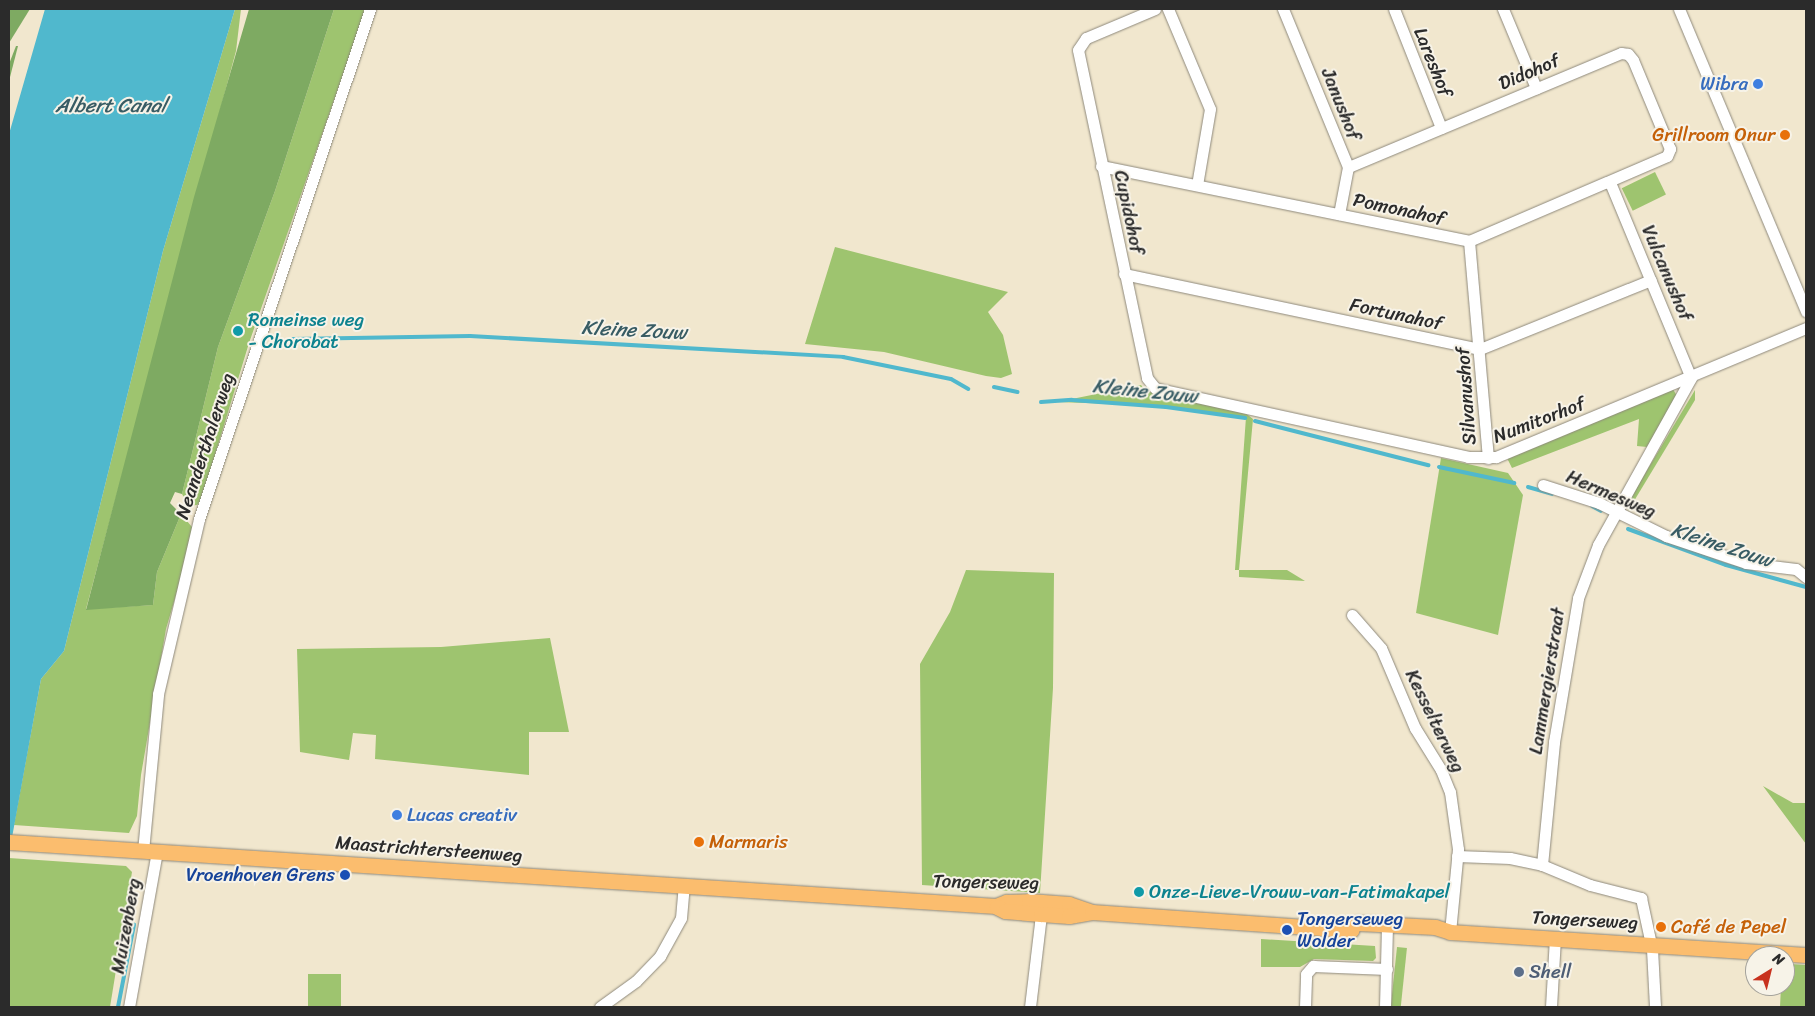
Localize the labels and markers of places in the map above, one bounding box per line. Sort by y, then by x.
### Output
place label: Wibra [1700,73,1748,95]
marker: Wibra [1752,78,1764,90]
place label: Grillroom Onur [1652,124,1775,146]
marker: Grillroom Onur [1779,129,1791,141]
place label: Romeinse weg - Chorobat [248,309,364,353]
marker: Romeinse weg - Chorobat [232,325,244,337]
place label: Lucas creativ [407,804,517,826]
marker: Lucas creativ [391,809,403,821]
place label: Marmaris [709,831,788,853]
marker: Marmaris [693,836,705,848]
place label: Vroenhoven Grens [187,864,335,886]
marker: Vroenhoven Grens [339,869,351,881]
place label: Onze-Lieve-Vrouw-van-Fatimakapel [1149,881,1450,903]
marker: Onze-Lieve-Vrouw-van-Fatimakapel [1133,886,1145,898]
place label: Tongerseweg Wolder [1297,908,1403,952]
place label: Café de Pepel [1671,916,1787,938]
marker: Café de Pepel [1655,921,1667,933]
marker: Tongerseweg Wolder [1281,924,1293,936]
place label: Shell [1529,961,1571,983]
marker: Shell [1513,966,1525,978]

